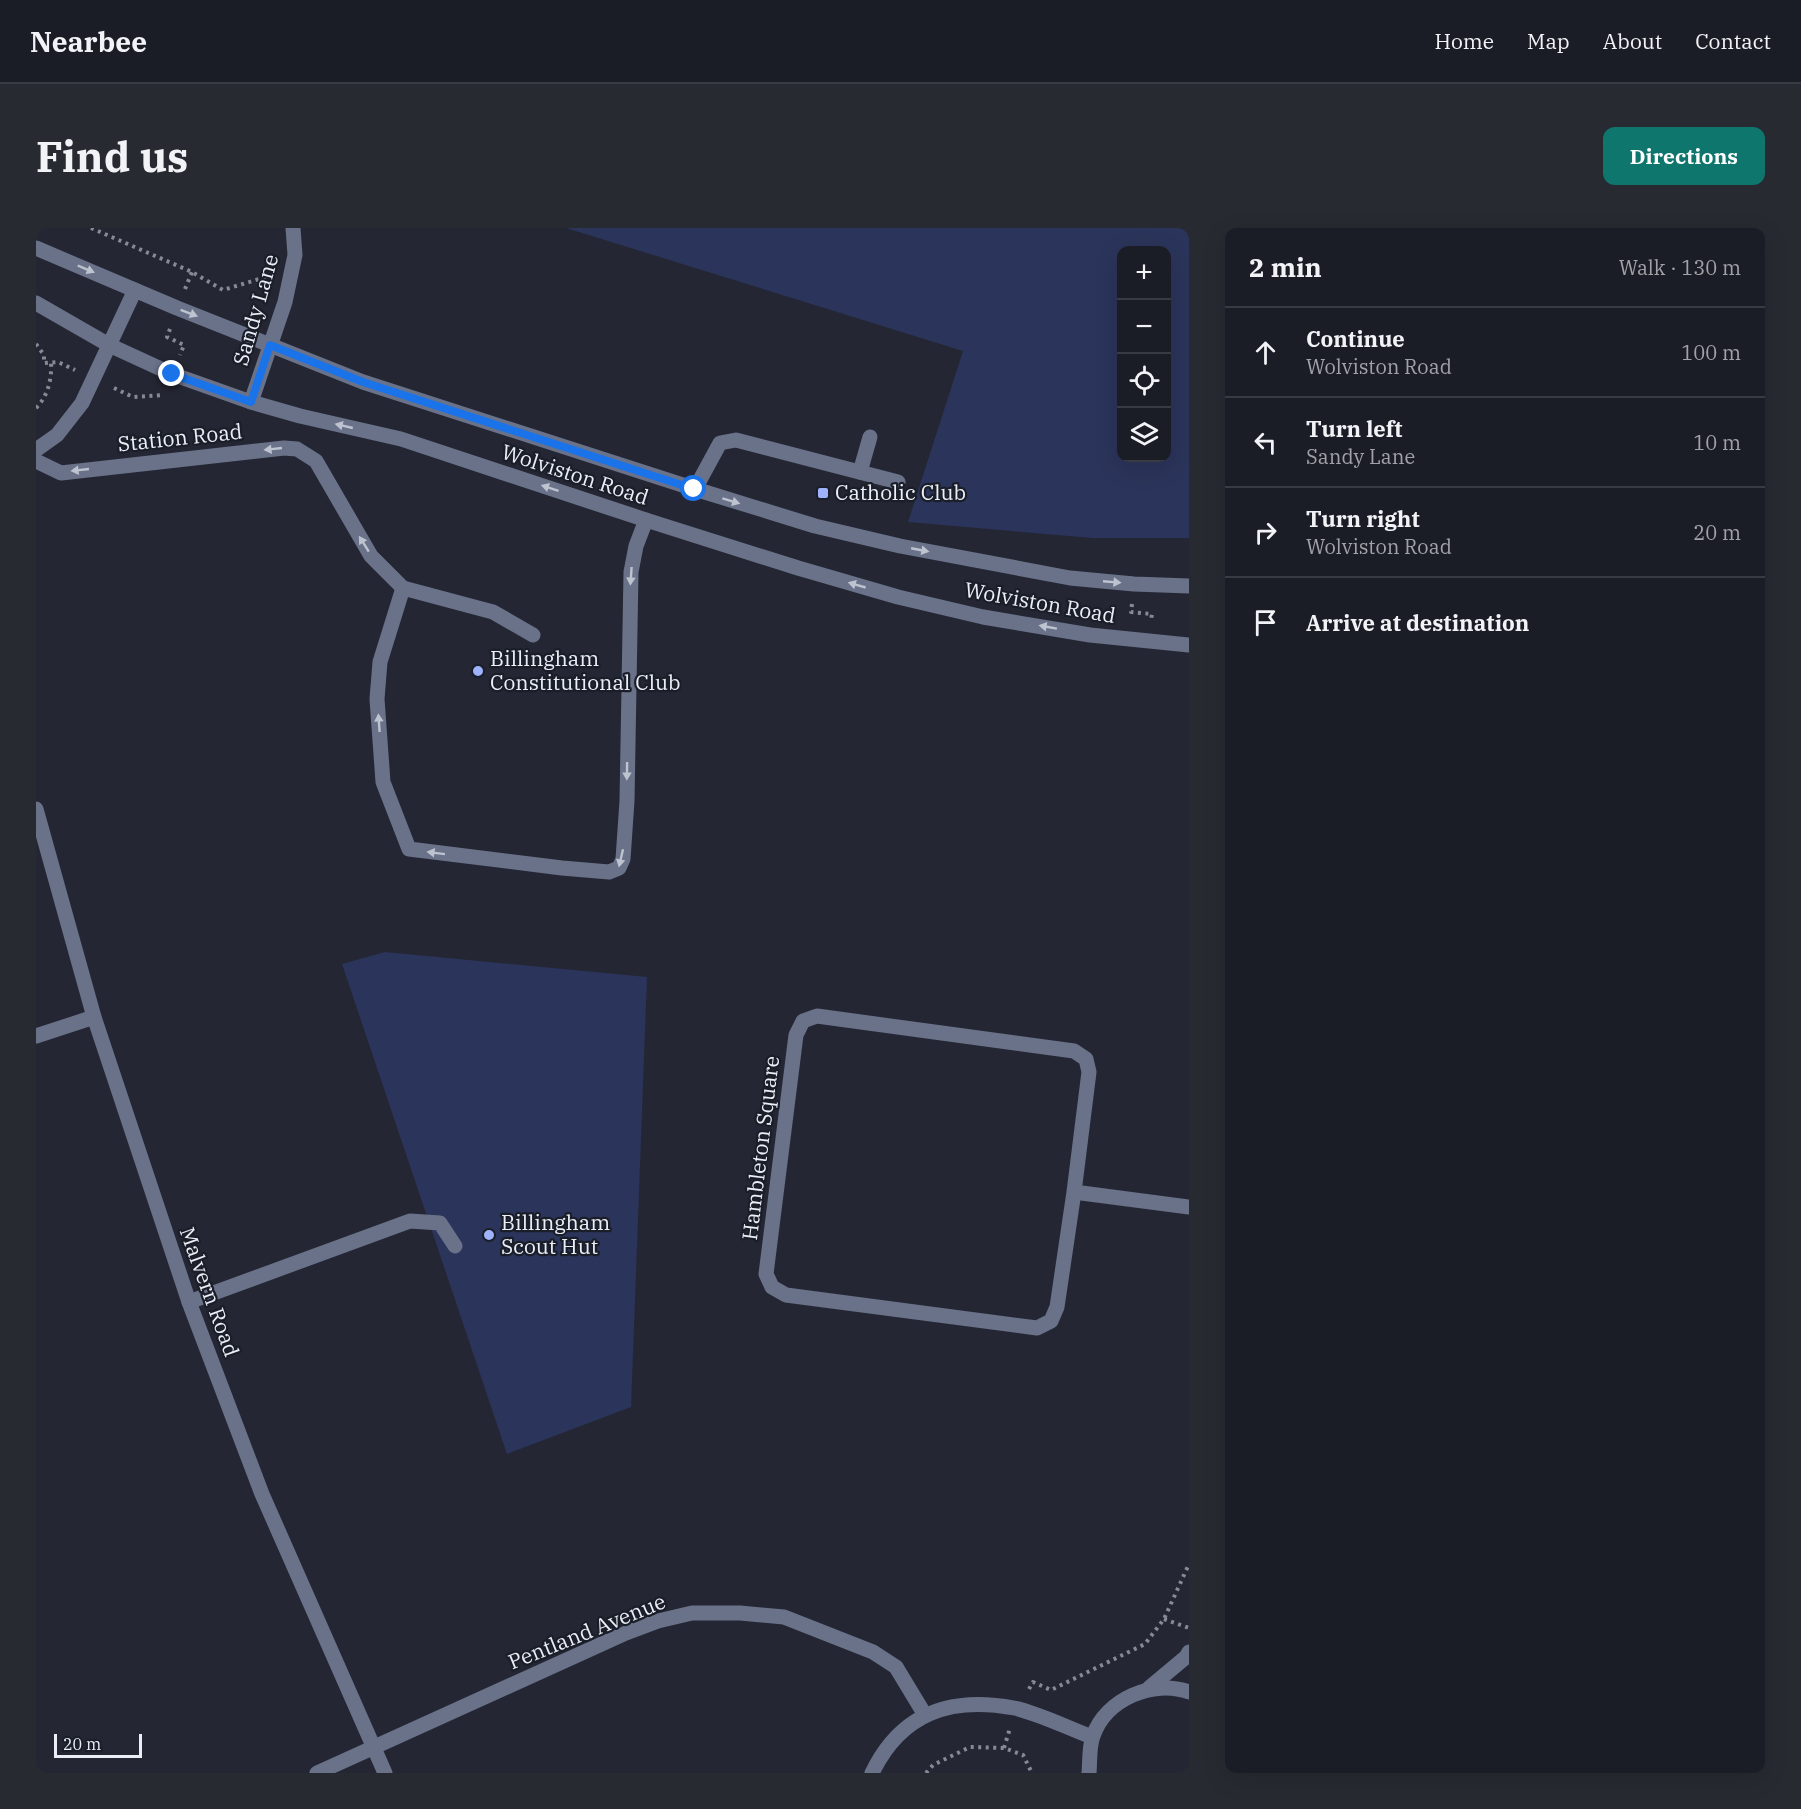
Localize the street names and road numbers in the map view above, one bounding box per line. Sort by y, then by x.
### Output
street label: Sandy Lane [226,251,284,369]
street label: Station Road [116,417,244,457]
street label: Wolviston Road [498,437,653,511]
street label: Wolviston Road [962,575,1118,629]
street label: Hambleton Square [735,1054,785,1242]
street label: Malvern Road [174,1223,246,1361]
street label: Pentland Avenue [504,1587,669,1675]

